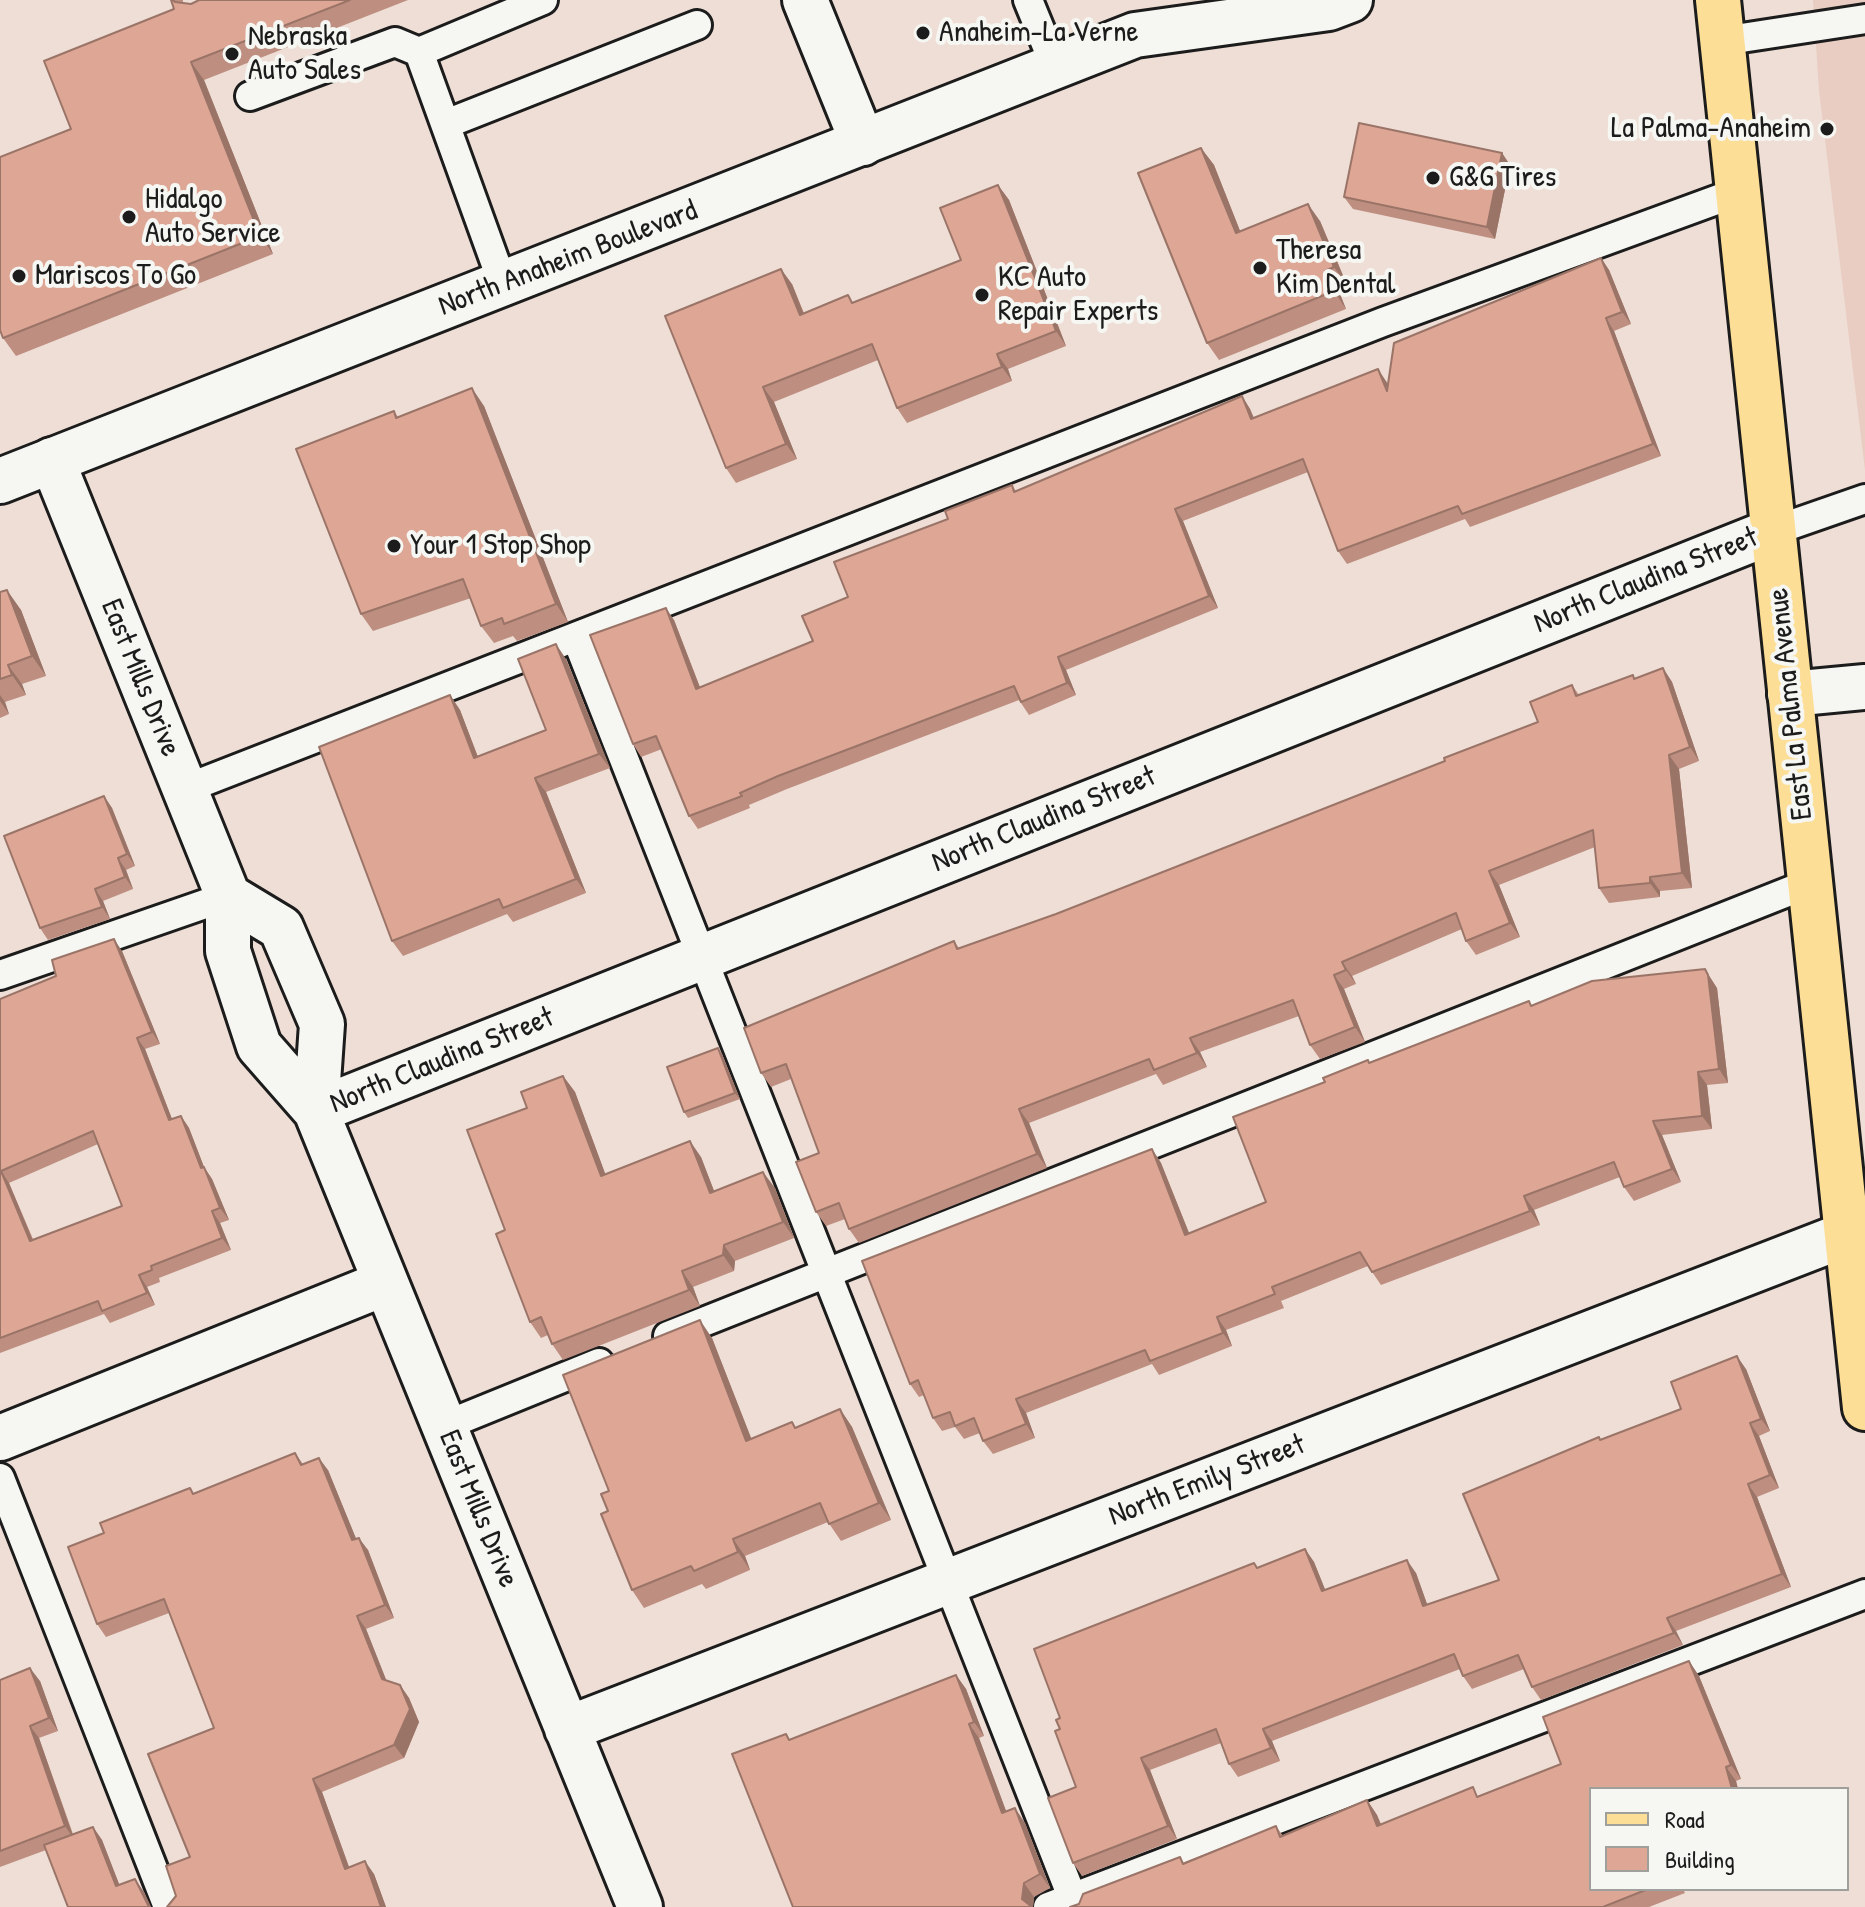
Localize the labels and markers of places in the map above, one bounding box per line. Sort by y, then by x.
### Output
place label: Anaheim-La Verne [939,15,1138,51]
place label: Nebraska Auto Sales [248,19,361,90]
marker: Anaheim-La Verne [914,24,932,42]
marker: Nebraska Auto Sales [223,45,241,63]
place label: La Palma-Anaheim [1611,111,1811,147]
marker: La Palma-Anaheim [1818,120,1836,138]
place label: G&G Tires [1449,160,1556,196]
marker: G&G Tires [1424,169,1442,187]
place label: Hidalgo Auto Service [145,182,281,252]
marker: Hidalgo Auto Service [120,208,138,226]
place label: Theresa Kim Dental [1276,233,1396,304]
place label: Mariscos To Go [35,258,196,294]
marker: Theresa Kim Dental [1251,259,1269,277]
place label: KC Auto Repair Experts [998,260,1158,330]
marker: Mariscos To Go [10,267,28,285]
marker: KC Auto Repair Experts [973,286,991,304]
place label: Your 1 Stop Shop [410,528,591,564]
marker: Your 1 Stop Shop [385,537,403,555]

